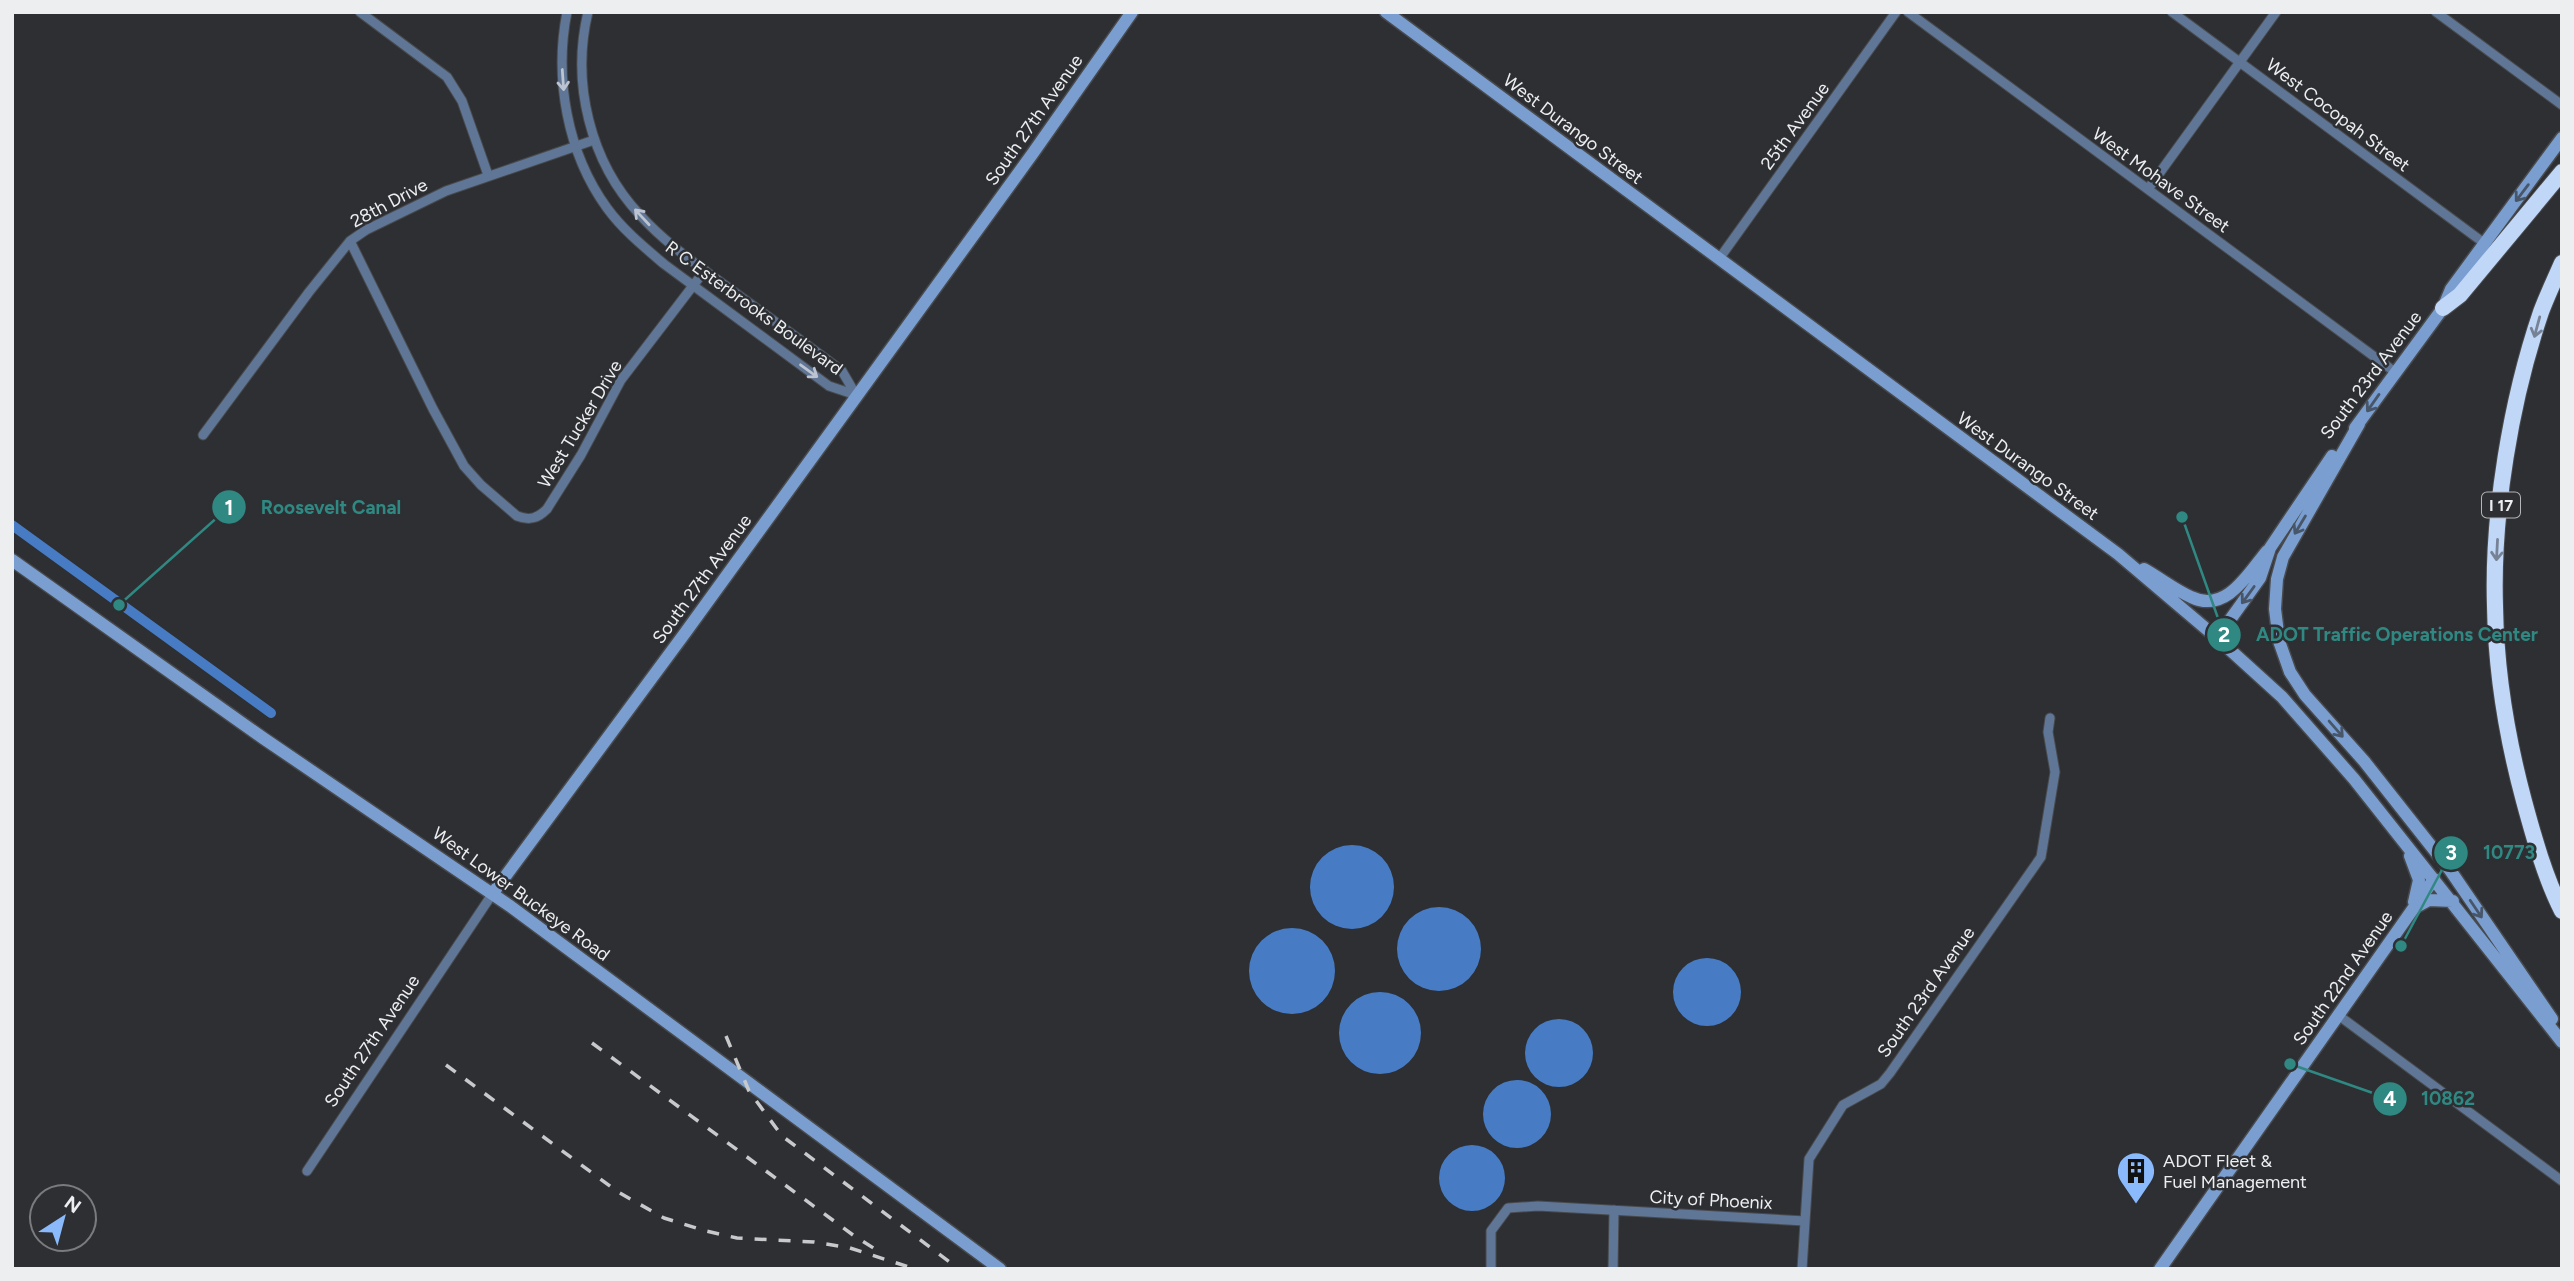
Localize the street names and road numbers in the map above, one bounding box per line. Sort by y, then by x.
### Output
street label: South 27th Avenue [981,50,1087,190]
street label: West Cocopah Street [2262,54,2414,176]
street label: West Durango Street [1499,69,1647,189]
street label: 25th Avenue [1756,78,1834,174]
street label: West Mohave Street [2088,123,2234,237]
street label: 28th Drive [347,173,431,232]
street label: R C Esterbrooks Boulevard [661,236,847,380]
street label: South 23rd Avenue [2316,306,2426,443]
street label: West Tucker Drive [533,356,627,492]
street label: West Durango Street [1953,407,2103,525]
road number: I 17 [2482,492,2520,518]
street label: South 27th Avenue [648,510,756,648]
street label: West Lower Buckeye Road [428,822,614,966]
street label: South 22nd Avenue [2288,906,2398,1049]
street label: South 23rd Avenue [1873,922,1979,1062]
street label: South 27th Avenue [320,971,424,1111]
street label: City of Phoenix [1649,1186,1773,1214]

